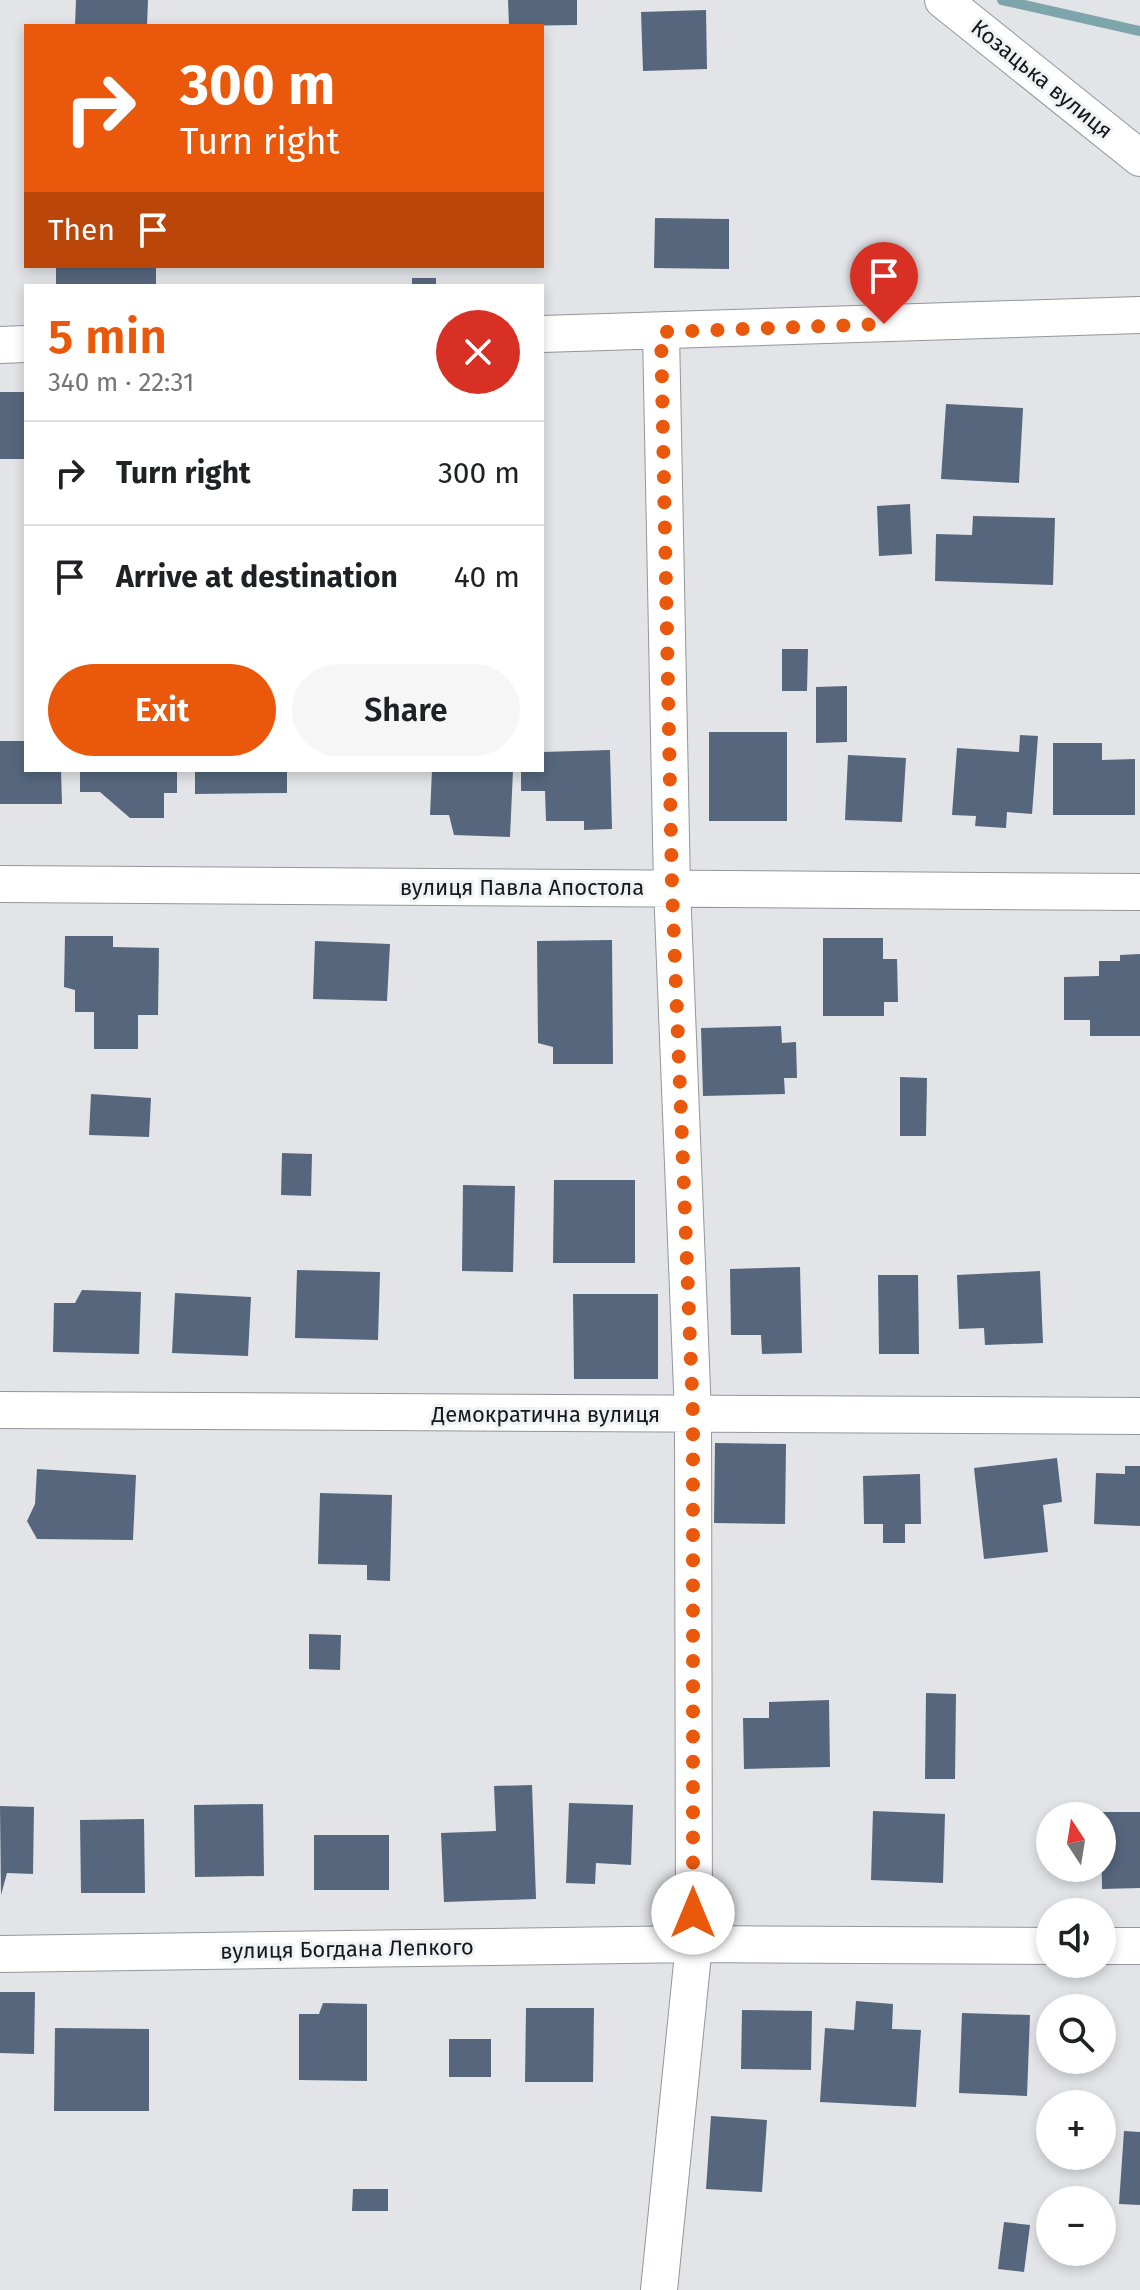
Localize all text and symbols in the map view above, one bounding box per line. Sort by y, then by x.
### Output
street label: Козацька вулиця [966,14,1118,144]
text: 300 m [180,52,335,119]
icon: right [48,56,152,160]
text: Turn right [180,120,340,164]
icon: arrive [131,208,175,252]
text: Then [48,212,115,248]
pin [850,242,918,324]
icon: arrive [862,254,906,298]
text: 5 min [48,308,167,366]
button: close [436,310,520,394]
text: 340 m · 22:31 [48,367,194,398]
icon: right [48,451,92,495]
text: Turn right [116,455,251,491]
text: 300 m [438,455,520,491]
icon: arrive [48,555,92,599]
text: Arrive at destination [116,559,398,595]
text: 40 m [454,559,520,595]
button: Exit [48,664,276,756]
button: Share [292,664,520,756]
street label: вулиця Павла Апостола [400,874,644,901]
street label: Демократична вулиця [431,1401,660,1428]
north arrow [1036,1802,1116,1882]
map controls [1036,1802,1116,2266]
position arrow [651,1871,735,1955]
button: sound [1036,1898,1116,1978]
street label: вулиця Богдана Лепкого [220,1933,474,1965]
button: search [1036,1994,1116,2074]
button: + [1036,2090,1116,2170]
button: − [1036,2186,1116,2266]

